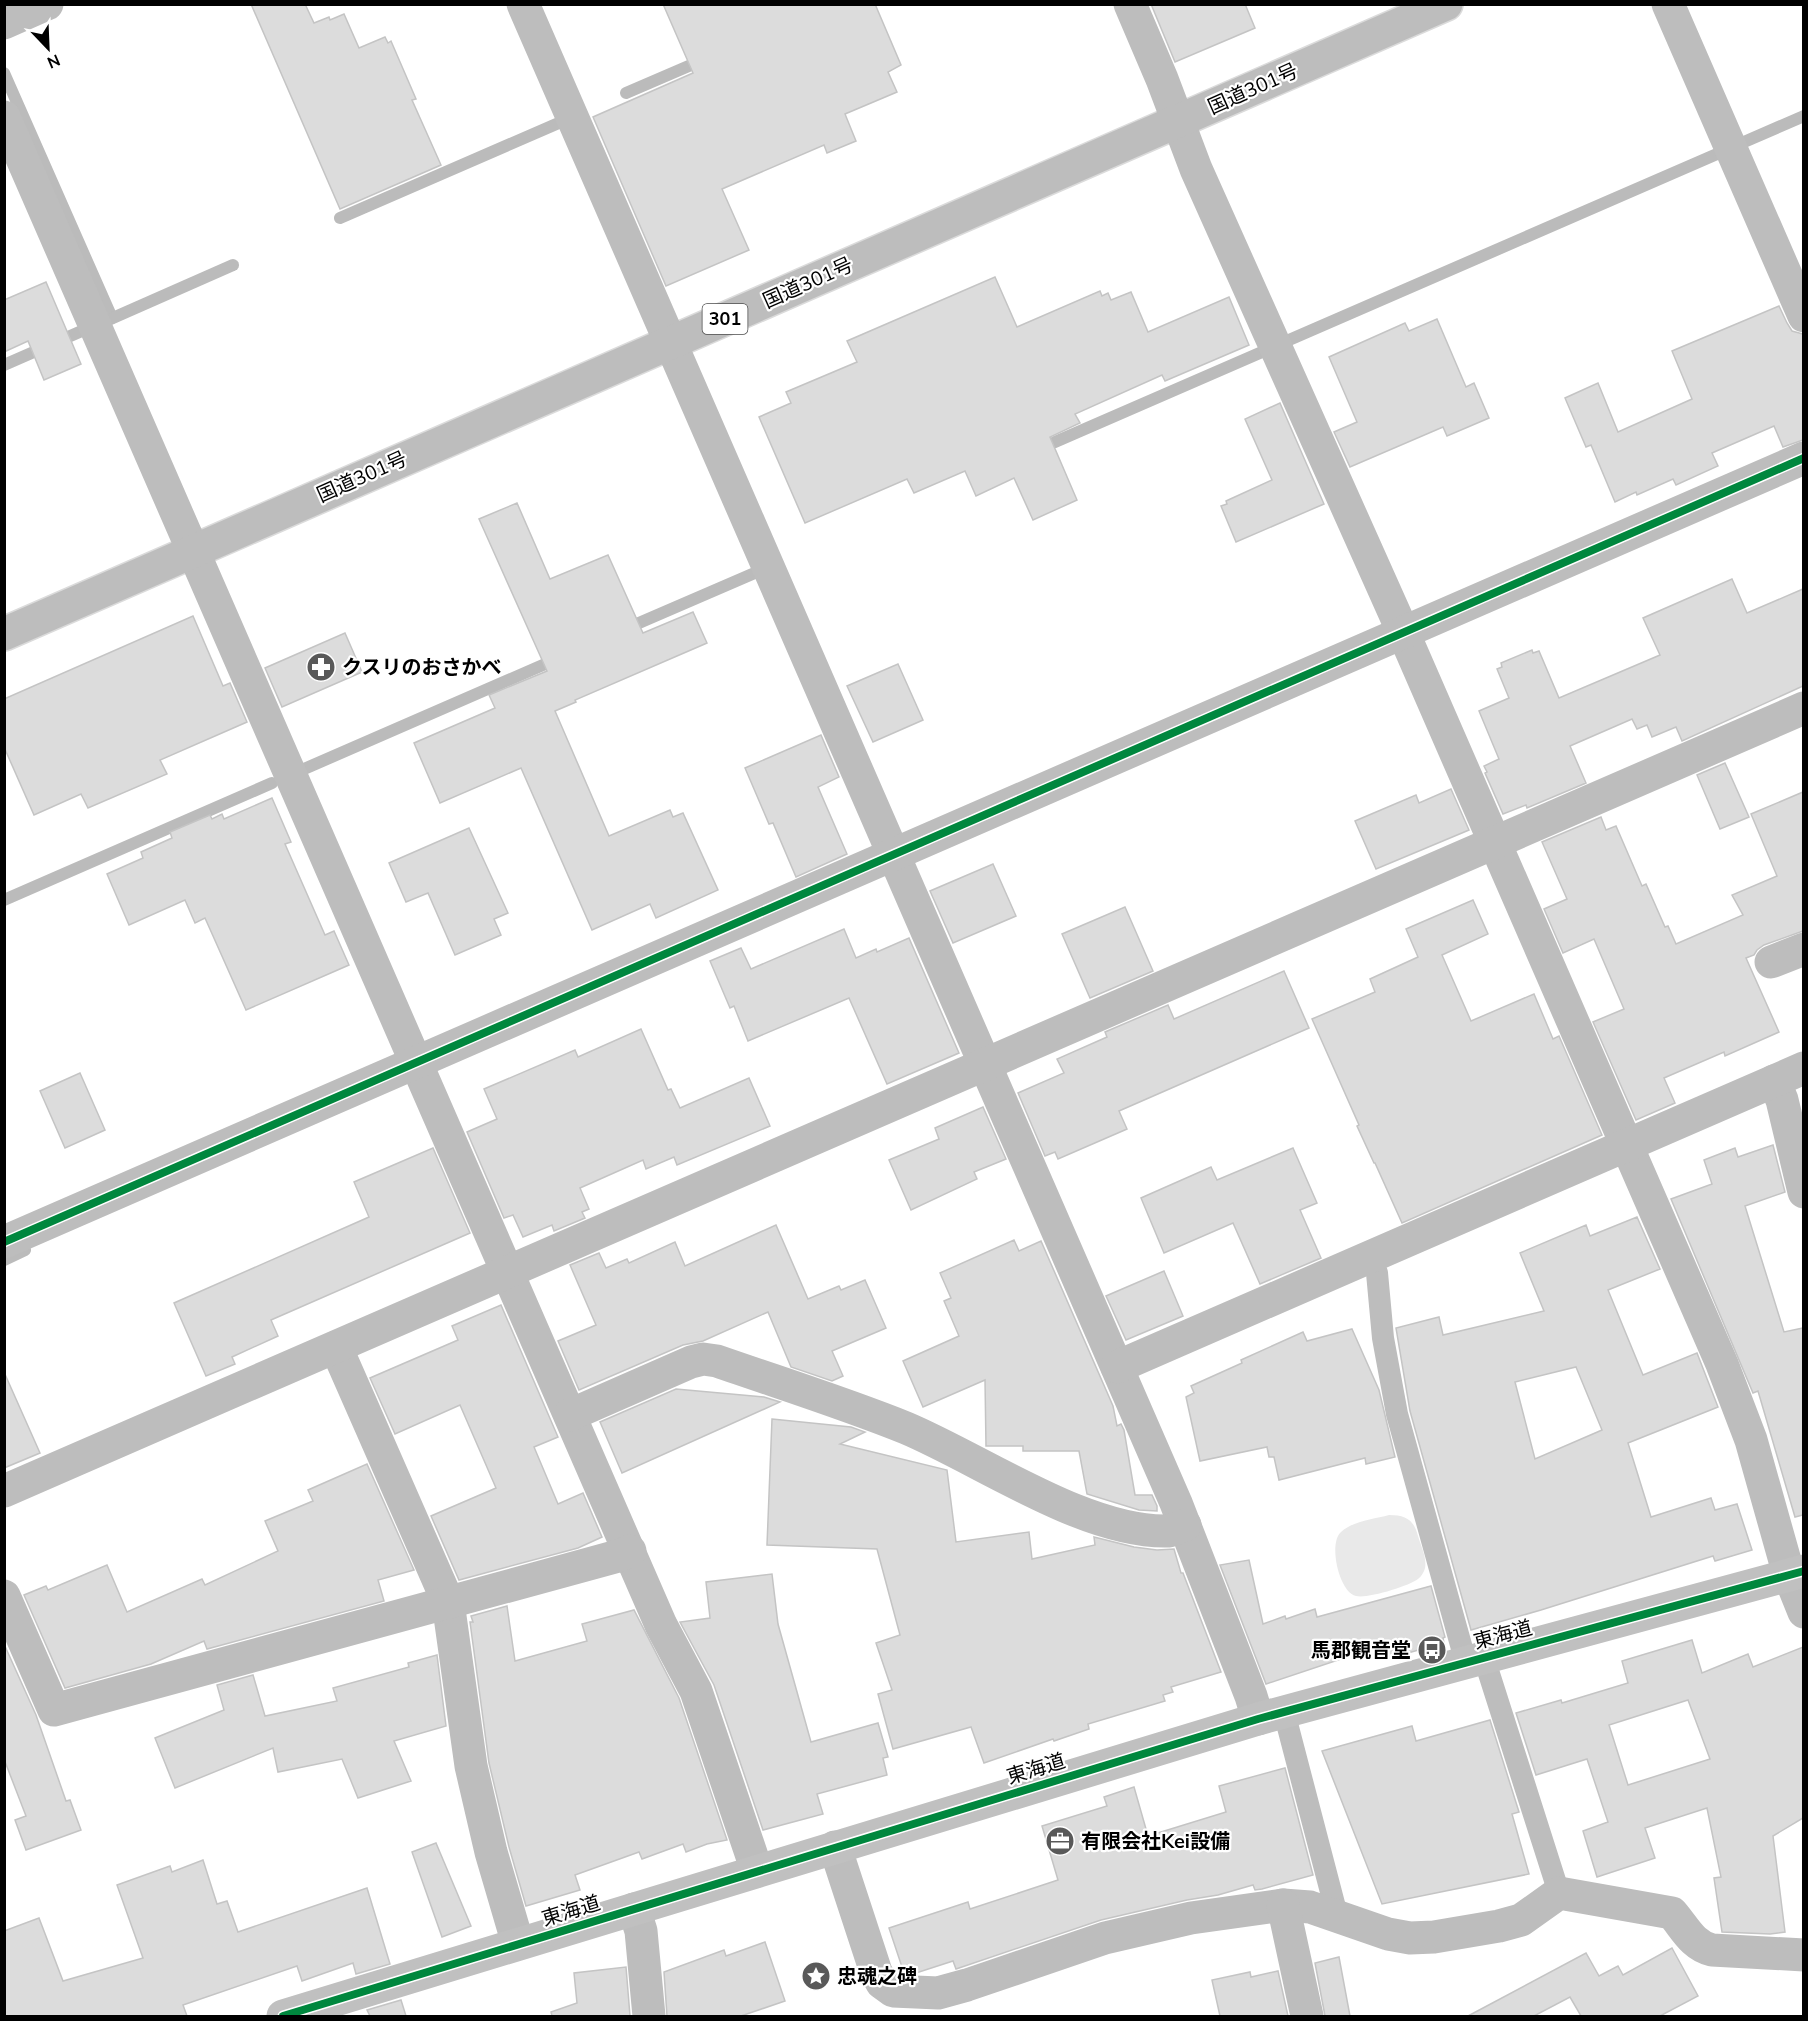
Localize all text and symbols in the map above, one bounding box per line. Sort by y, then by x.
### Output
north arrow [18,18,78,78]
text: N [44,48,63,73]
street label: 国道301号 [1204,57,1302,121]
street label: 国道301号 [759,251,857,315]
road number: 301 [702,304,748,334]
street label: 国道301号 [313,445,411,509]
pharmacy icon: クスリのおさかべ [305,651,337,683]
place label: クスリのおさかべ [342,654,501,681]
street label: 東海道 [1471,1614,1535,1656]
bus stop icon: 馬郡観音堂 [1416,1634,1448,1666]
place label: 馬郡観音堂 [1311,1637,1411,1664]
street label: 東海道 [1003,1747,1069,1791]
office icon: 有限会社Kei設備 [1044,1825,1076,1857]
place label: 有限会社Kei設備 [1081,1828,1230,1855]
street label: 東海道 [538,1889,604,1933]
place icon: 忠魂之碑 [800,1960,832,1992]
place label: 忠魂之碑 [837,1963,917,1990]

